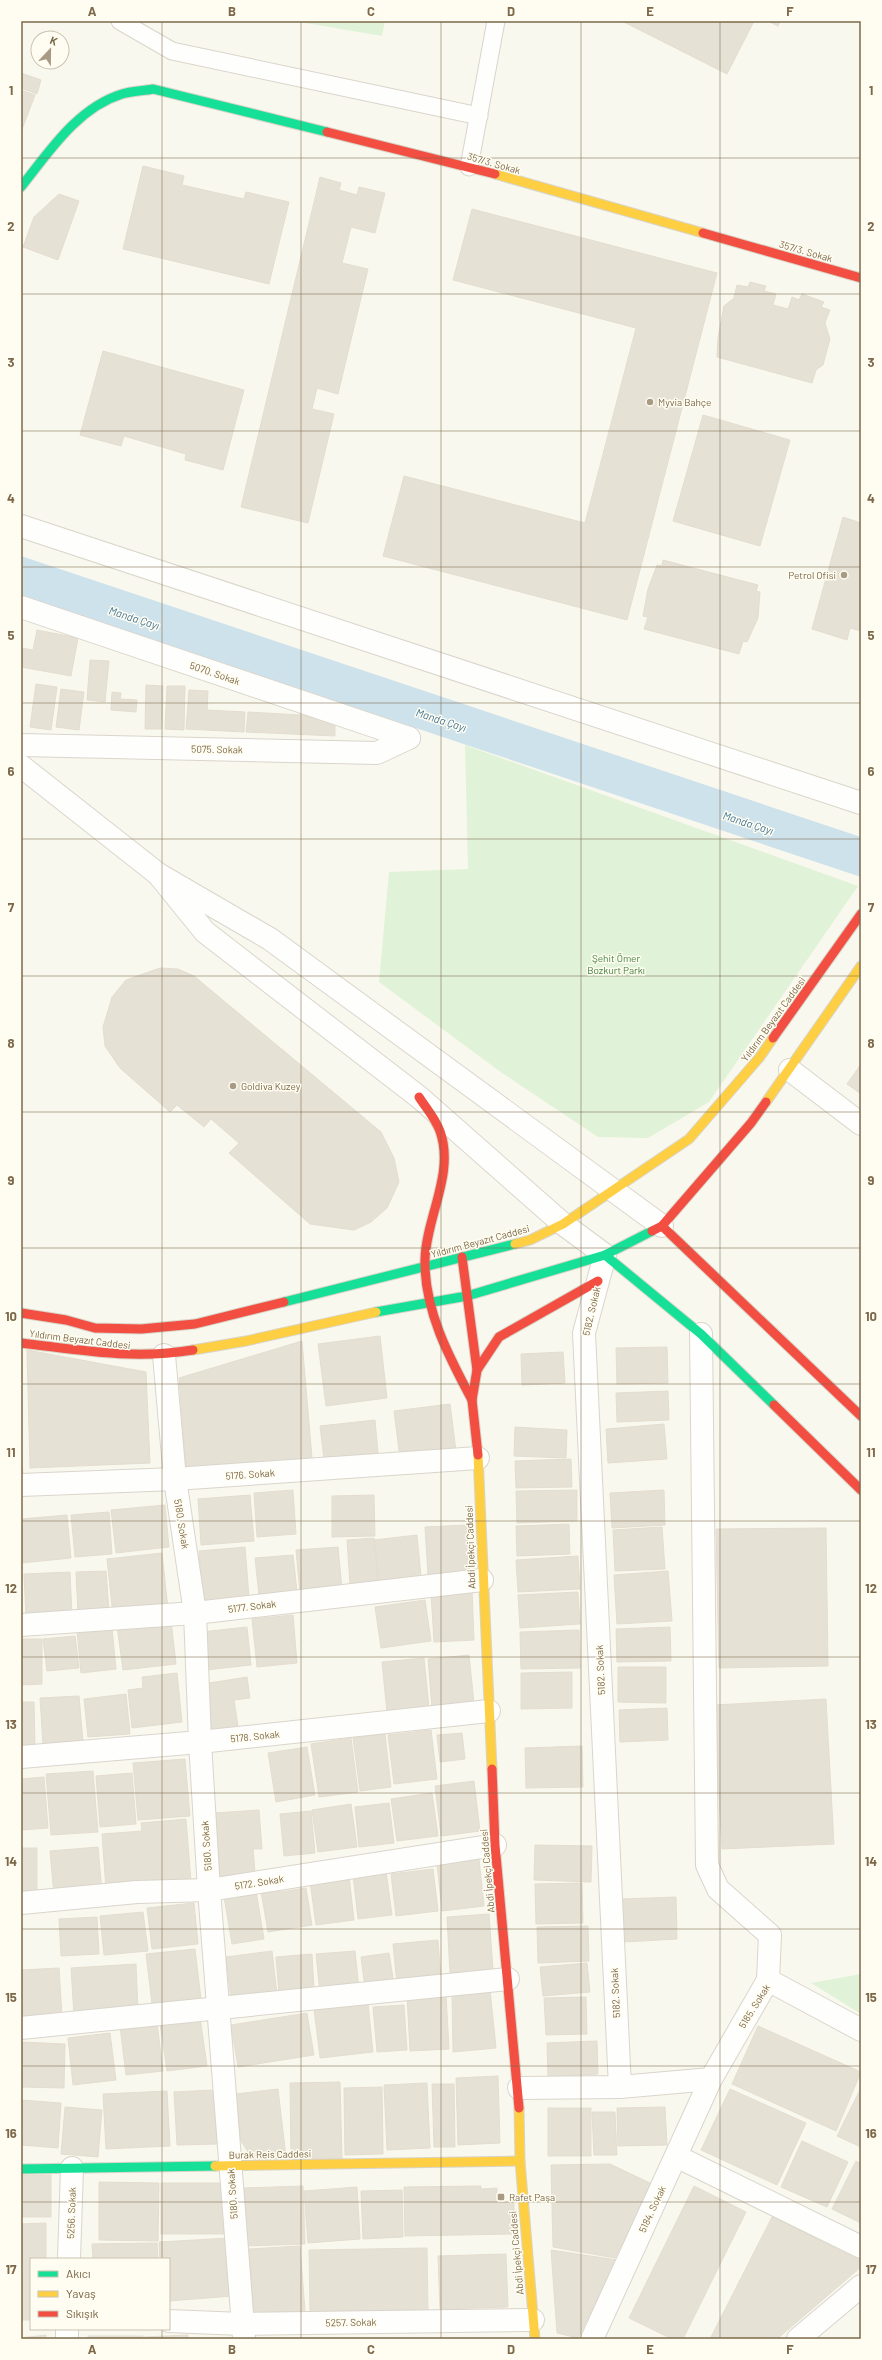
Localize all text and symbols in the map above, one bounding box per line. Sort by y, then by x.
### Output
text: A [88,3,97,19]
text: B [228,3,236,19]
text: C [367,3,375,19]
text: D [507,3,515,19]
text: E [646,3,654,19]
text: F [786,3,794,19]
north arrow [30,30,70,70]
text: K [48,33,60,48]
text: 1 [9,82,13,98]
text: 1 [869,82,873,98]
street label: 357/3. Sokak [466,150,522,176]
text: 2 [7,218,15,234]
text: 2 [867,218,875,234]
street label: 357/3. Sokak [778,238,834,264]
text: 3 [7,354,15,370]
text: 3 [867,354,875,370]
place label: Myvia Bahçe [658,396,711,408]
marker: Myvia Bahçe [645,397,655,407]
text: 4 [7,490,15,506]
text: 4 [867,490,875,506]
place label: Petrol Ofisi [788,569,836,581]
marker: Petrol Ofisi [839,570,849,580]
water label: Manda Çayı [107,603,161,632]
text: 5 [7,627,15,643]
text: 5 [867,627,875,643]
street label: 5070. Sokak [188,659,242,687]
water label: Manda Çayı [414,705,468,734]
street label: 5075. Sokak [191,743,243,755]
text: 6 [8,763,15,779]
text: 6 [868,763,875,779]
water label: Manda Çayı [721,808,775,837]
text: 7 [8,899,15,915]
text: 7 [868,899,875,915]
park label: Şehit Ömer Bozkurt Parkı [587,952,645,976]
street label: Yıldırım Beyazıt Caddesi [738,974,808,1064]
text: 8 [7,1035,15,1051]
text: 8 [867,1035,875,1051]
place label: Goldiva Kuzey [241,1080,301,1092]
marker: Goldiva Kuzey [228,1081,238,1091]
text: 9 [8,1172,15,1188]
text: 9 [868,1172,875,1188]
street label: Yıldırım Beyazıt Caddesi [429,1222,531,1260]
street label: 5182. Sokak [580,1285,602,1337]
text: 10 [5,1308,17,1324]
text: 10 [865,1308,877,1324]
street label: Yıldırım Beyazıt Caddesi [29,1327,131,1351]
text: 11 [6,1444,16,1460]
text: 11 [866,1444,876,1460]
street label: 5176. Sokak [225,1466,275,1482]
street label: 5180. Sokak [172,1498,192,1550]
street label: Abdi İpekçi Caddesi [463,1505,477,1589]
text: 12 [5,1580,17,1596]
text: 12 [865,1580,877,1596]
street label: 5177. Sokak [227,1597,277,1615]
street label: 5182. Sokak [593,1645,607,1695]
text: 13 [5,1716,17,1732]
text: 13 [865,1716,877,1732]
street label: 5178. Sokak [230,1727,280,1745]
street label: 5180. Sokak [198,1820,214,1872]
street label: Abdi İpekçi Caddesi [477,1829,497,1913]
text: 14 [5,1853,17,1869]
text: 14 [865,1853,877,1869]
street label: 5172. Sokak [234,1872,284,1892]
street label: 5182. Sokak [608,1968,622,2018]
street label: 5185. Sokak [736,1982,772,2030]
text: 15 [5,1989,17,2005]
text: 15 [865,1989,877,2005]
text: 16 [5,2125,17,2141]
text: 16 [865,2125,877,2141]
street label: Burak Reis Caddesi [229,2147,311,2161]
street label: 5180. Sokak [224,2168,240,2220]
street label: 5184. Sokak [636,2184,668,2234]
street label: 5256. Sokak [64,2187,78,2239]
place label: Rafet Paşa [509,2191,555,2203]
marker: Rafet Paşa [496,2192,506,2202]
street label: Abdi İpekçi Caddesi [506,2211,526,2295]
legend [30,2258,170,2330]
text: 17 [5,2261,17,2277]
text: 17 [865,2261,877,2277]
text: Akıcı [66,2266,91,2280]
text: Yavaş [66,2286,96,2300]
text: Sıkışık [66,2306,98,2320]
street label: 5257. Sokak [325,2316,377,2328]
text: A [88,2341,97,2357]
text: B [228,2341,236,2357]
text: C [367,2341,375,2357]
text: D [507,2341,515,2357]
text: E [646,2341,654,2357]
text: F [786,2341,794,2357]

